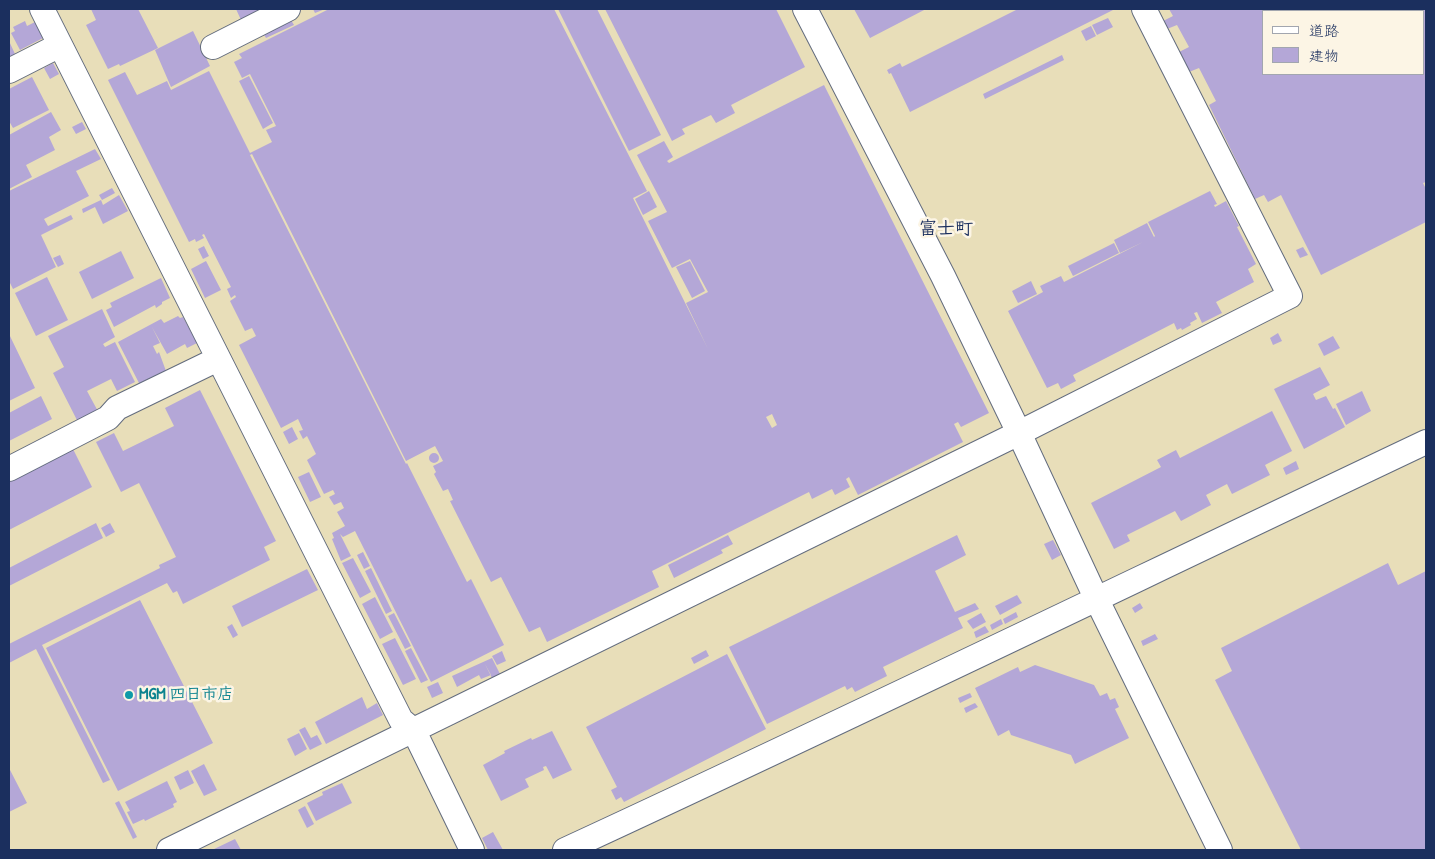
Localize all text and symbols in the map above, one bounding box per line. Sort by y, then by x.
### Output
legend [1262,10,1425,75]
text: 道路 [1309,20,1339,41]
text: 建物 [1309,45,1339,66]
district label: 富士町 [919,218,973,240]
place label: MGM 四日市店 [139,685,233,705]
marker: MGM 四日市店 [123,689,135,701]

